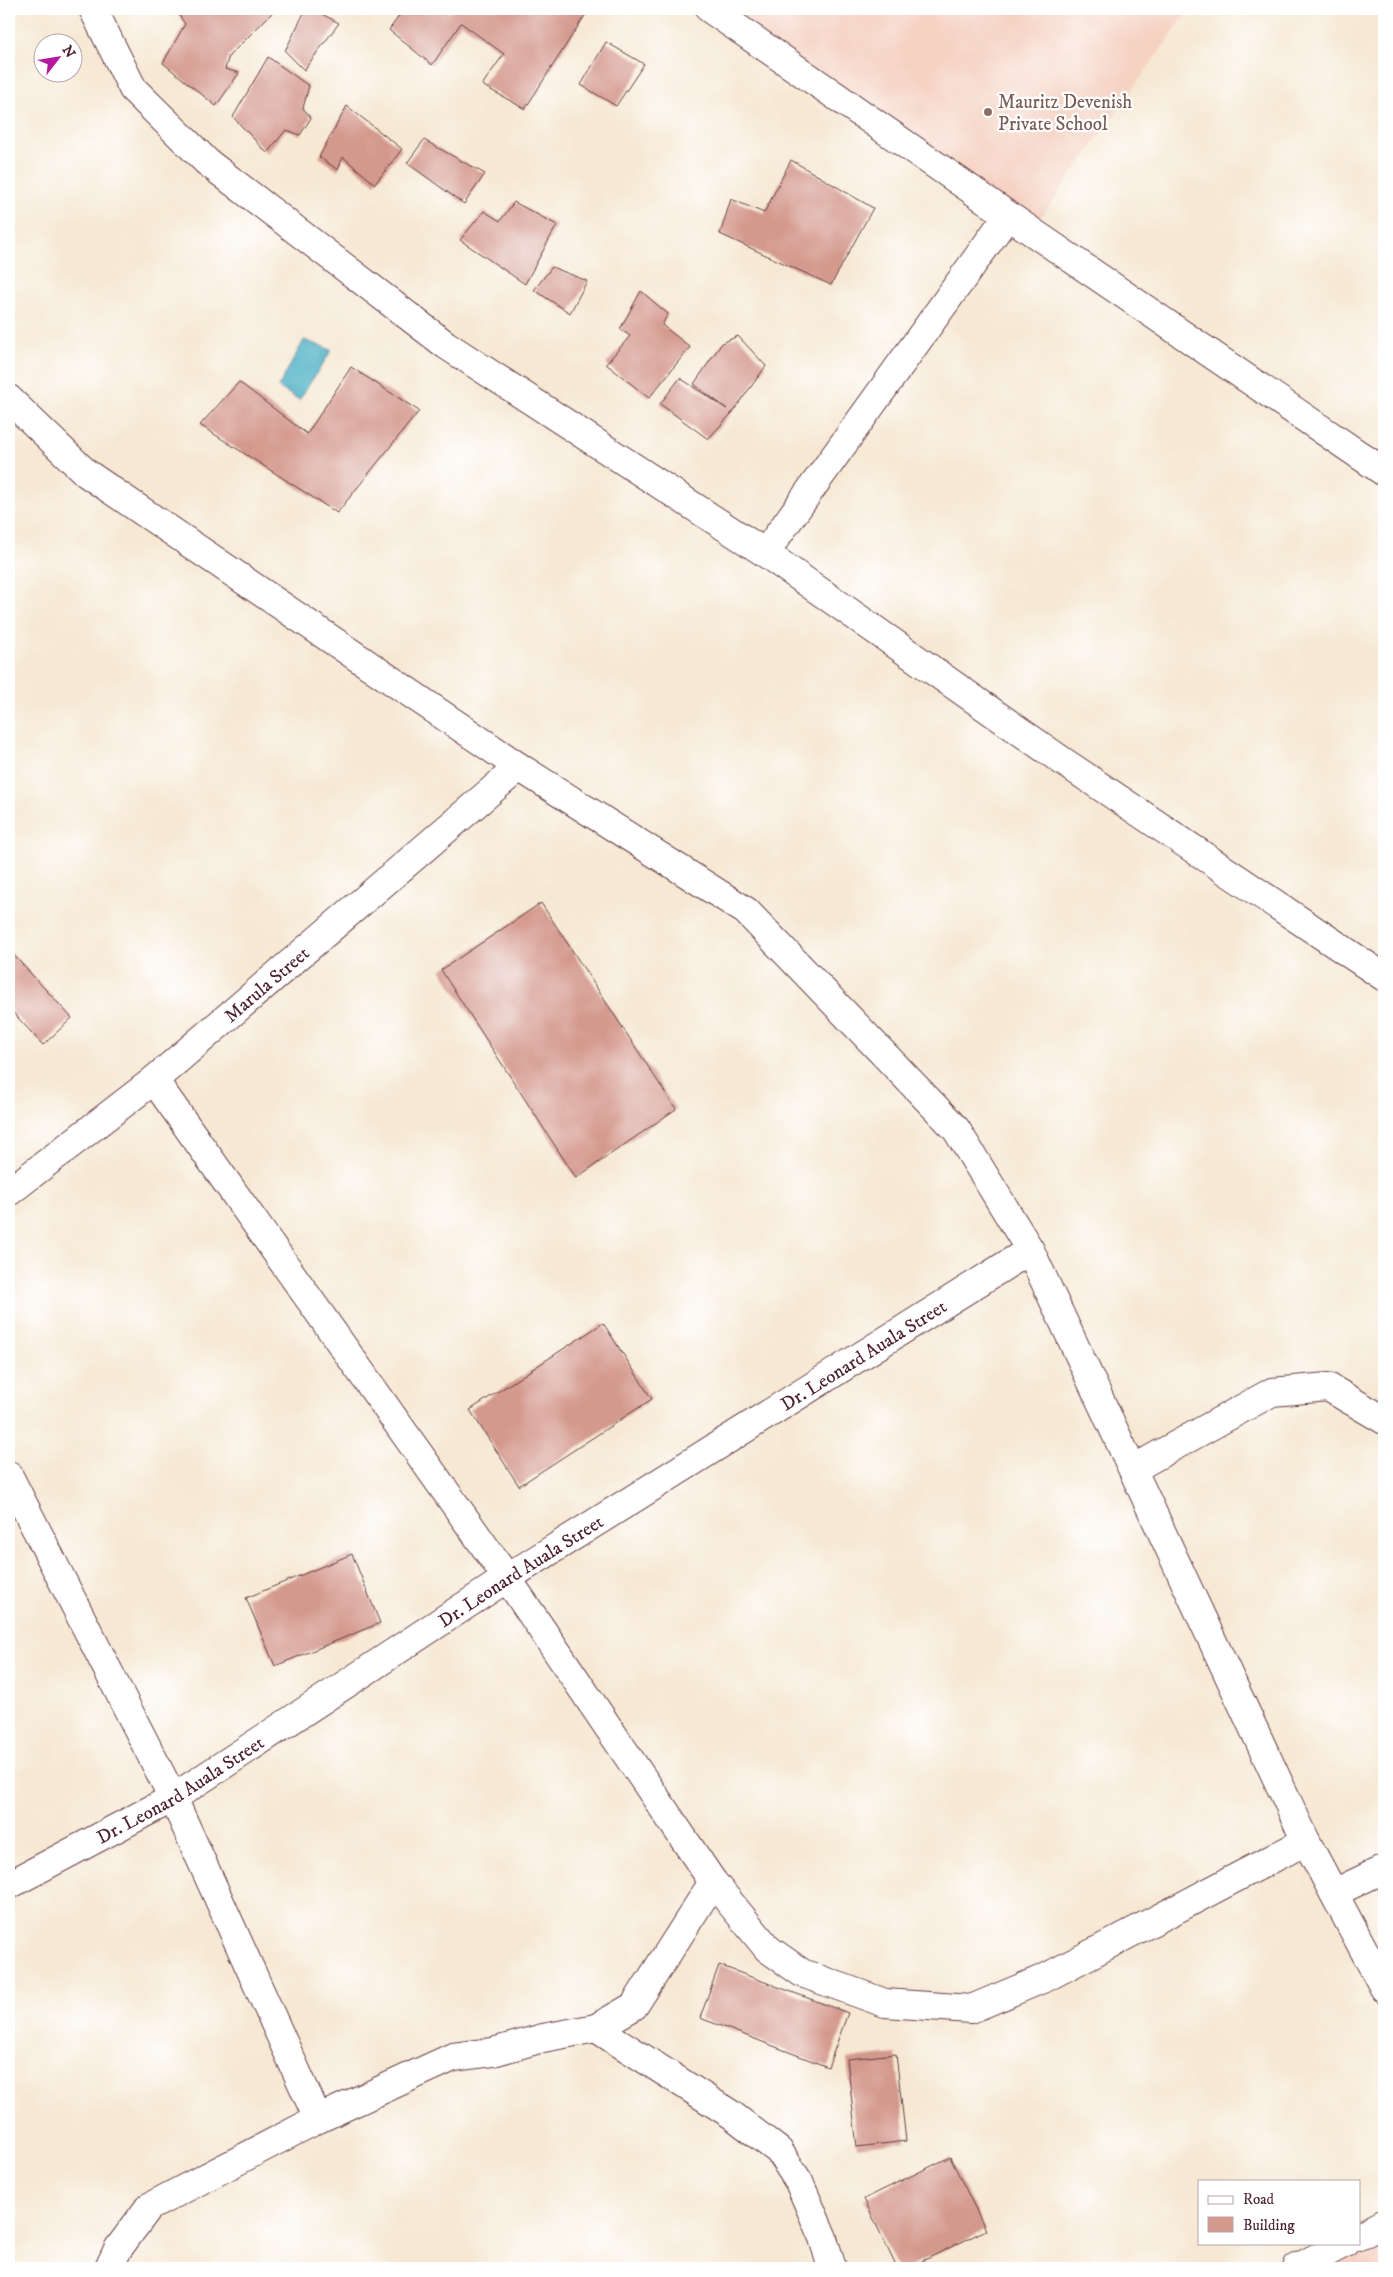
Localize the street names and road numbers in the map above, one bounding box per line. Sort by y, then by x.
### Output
street label: Marula Street [220,942,314,1028]
street label: Dr. Leonard Auala Street [777,1295,951,1416]
street label: Dr. Leonard Auala Street [435,1511,608,1633]
street label: Dr. Leonard Auala Street [93,1731,269,1849]

